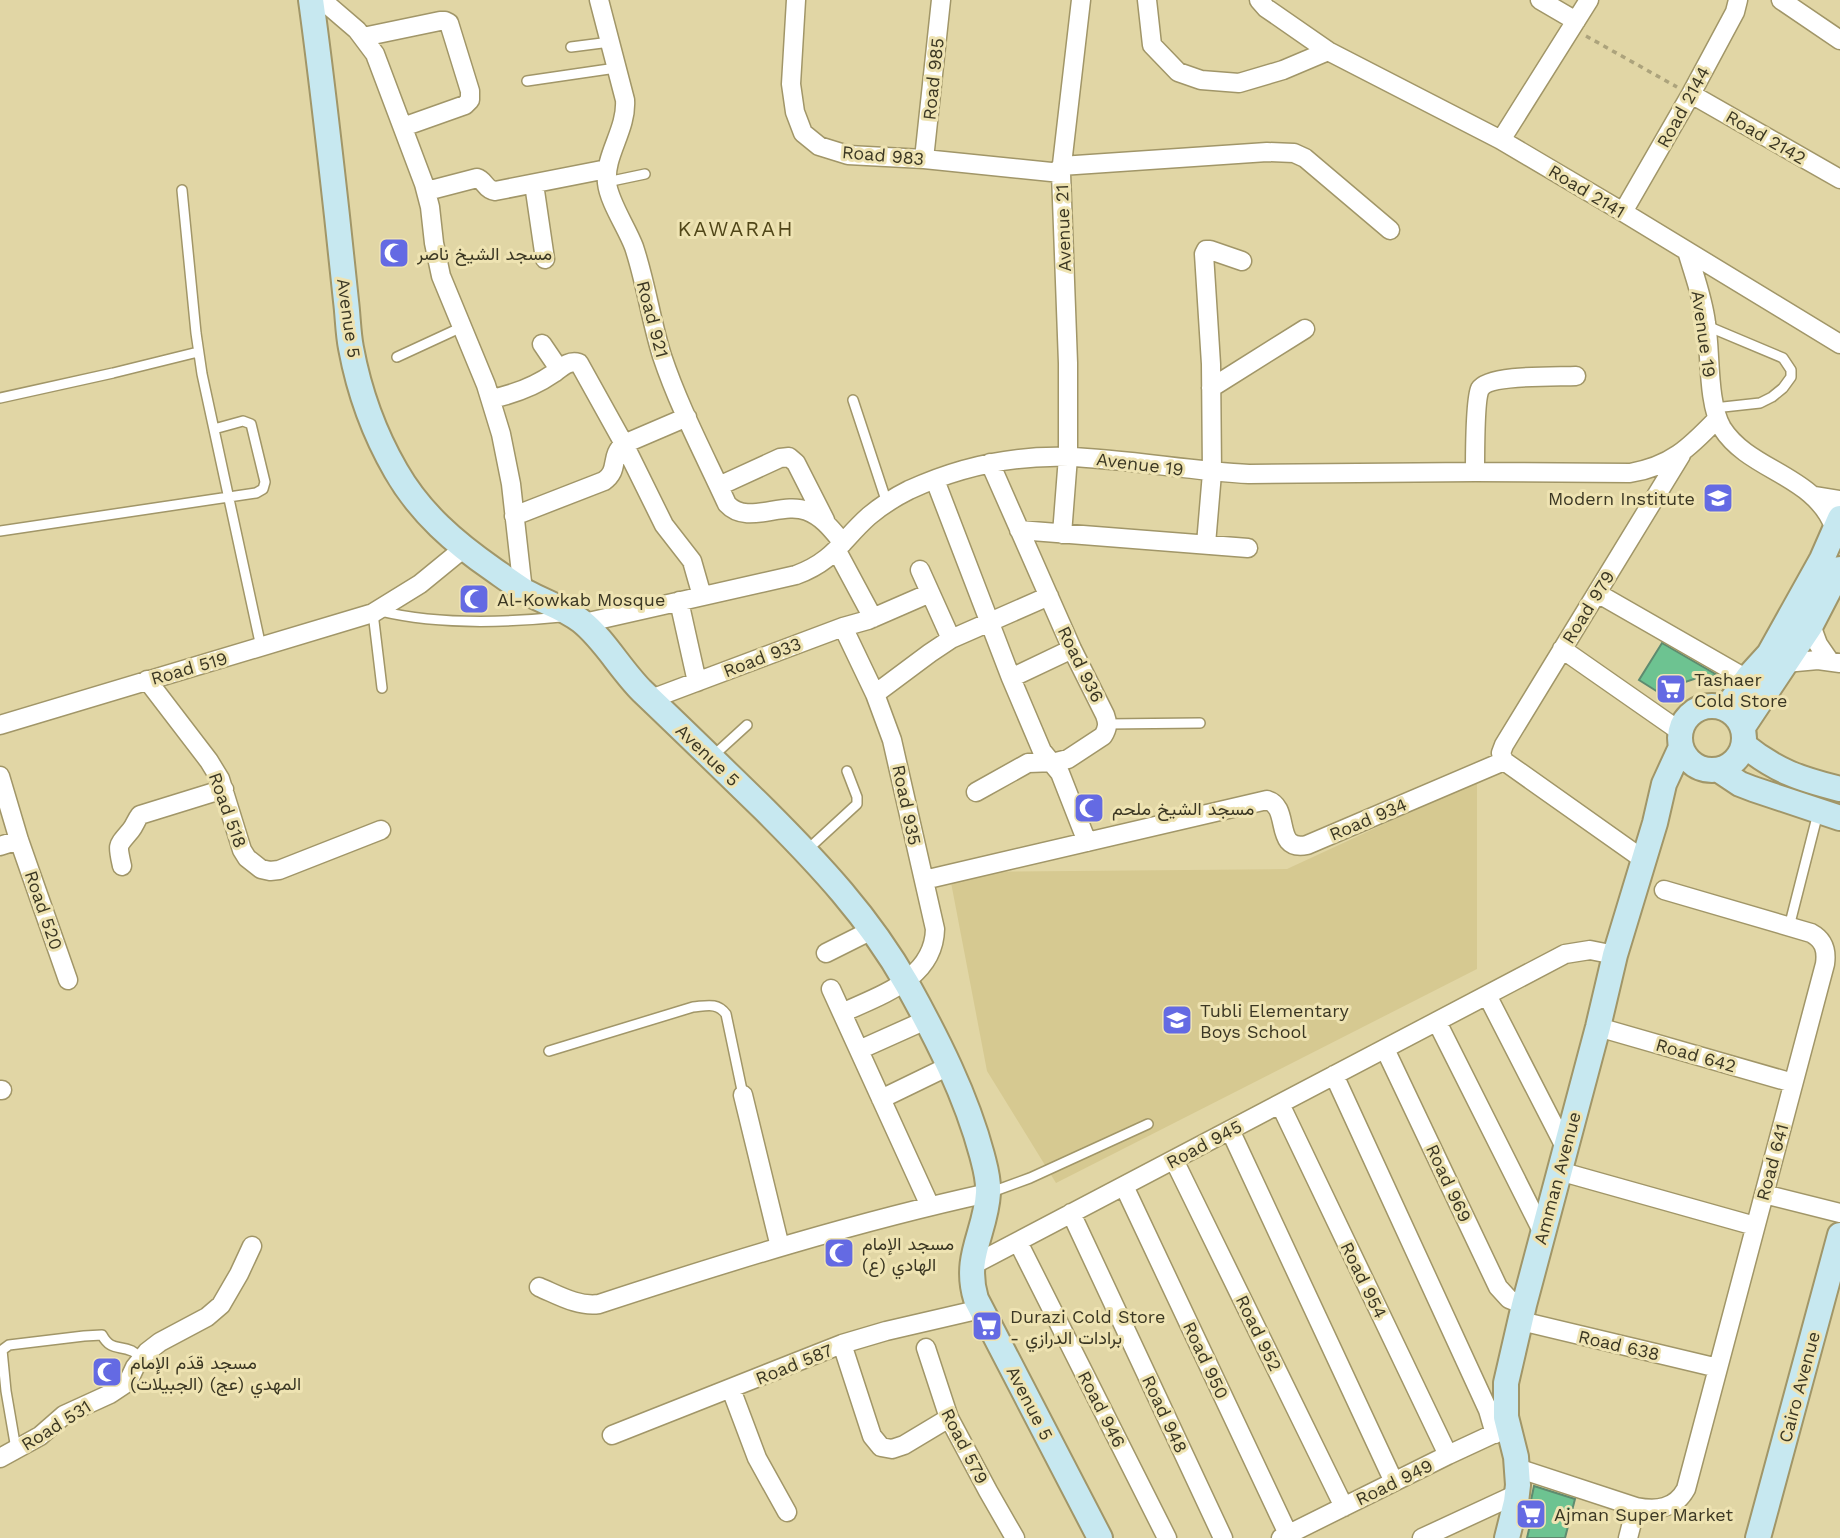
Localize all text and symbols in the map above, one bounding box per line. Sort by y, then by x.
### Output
street label: Road 985 [918,37,948,121]
street label: Road 2144 [1652,63,1714,151]
street label: Road 2142 [1722,106,1810,168]
street label: Road 983 [841,141,925,169]
street label: Road 2141 [1545,160,1629,222]
street label: Avenue 21 [1051,184,1075,272]
district label: KAWARAH [677,216,795,241]
mosque icon: مسجد الشيخ ناصر [377,236,411,270]
place label: مسجد الشيخ ناصر [416,243,552,266]
street label: Avenue 5 [333,277,365,359]
street label: Road 921 [633,278,673,360]
street label: Avenue 19 [1688,289,1720,379]
street label: Avenue 19 [1095,448,1185,480]
school or university icon: Modern Institute [1701,481,1735,515]
place label: Modern Institute [1548,488,1695,509]
street label: Road 979 [1557,567,1619,647]
mosque icon: Al-Kowkab Mosque [457,582,491,616]
place label: Al-Kowkab Mosque [497,589,665,610]
street label: Road 936 [1054,622,1108,706]
street label: Road 933 [720,633,804,681]
street label: Road 519 [148,647,230,689]
place label: Tashaer Cold Store [1694,669,1787,711]
supermarket icon: Tashaer Cold Store [1654,672,1688,706]
street label: Avenue 5 [672,720,744,790]
street label: Road 935 [888,763,926,847]
street label: Road 518 [205,769,251,851]
mosque icon: مسجد الشيخ ملحم [1072,791,1106,825]
street label: Road 934 [1326,793,1410,845]
place label: مسجد الشيخ ملحم [1112,798,1254,821]
street label: Road 520 [21,868,67,952]
place label: Tubli Elementary Boys School [1200,1000,1350,1042]
school or university icon: Tubli Elementary Boys School [1160,1003,1194,1037]
street label: Road 642 [1653,1034,1739,1076]
street label: Amman Avenue [1529,1109,1585,1247]
street label: Road 945 [1163,1115,1245,1173]
street label: Road 641 [1752,1121,1792,1203]
street label: Road 969 [1422,1141,1476,1225]
place label: مسجد الإمام الهادي (ع) [862,1233,954,1280]
mosque icon: مسجد الإمام الهادي (ع) [822,1236,856,1270]
street label: Road 954 [1336,1238,1392,1322]
street label: Road 952 [1232,1291,1286,1375]
place label: Durazi Cold Store - برادات الدرازي [1010,1306,1165,1353]
supermarket icon: Durazi Cold Store - برادات الدرازي [970,1309,1004,1343]
street label: Road 950 [1179,1318,1233,1402]
street label: Road 638 [1576,1325,1662,1365]
street label: Cairo Avenue [1774,1329,1824,1445]
street label: Road 587 [753,1339,835,1389]
place label: مسجد قدَم الإمام المهدي (عج) (الجبيلات) [130,1352,301,1399]
mosque icon: مسجد قدَم الإمام المهدي (عج) (الجبيلات) [90,1355,124,1389]
street label: Avenue 5 [1002,1362,1058,1444]
street label: Road 946 [1074,1367,1130,1451]
street label: Road 948 [1138,1372,1192,1456]
street label: Road 531 [17,1395,95,1455]
street label: Road 579 [937,1405,993,1487]
street label: Road 949 [1352,1454,1436,1510]
supermarket icon: Ajman Super Market [1514,1497,1548,1531]
place label: Ajman Super Market [1554,1504,1733,1525]

